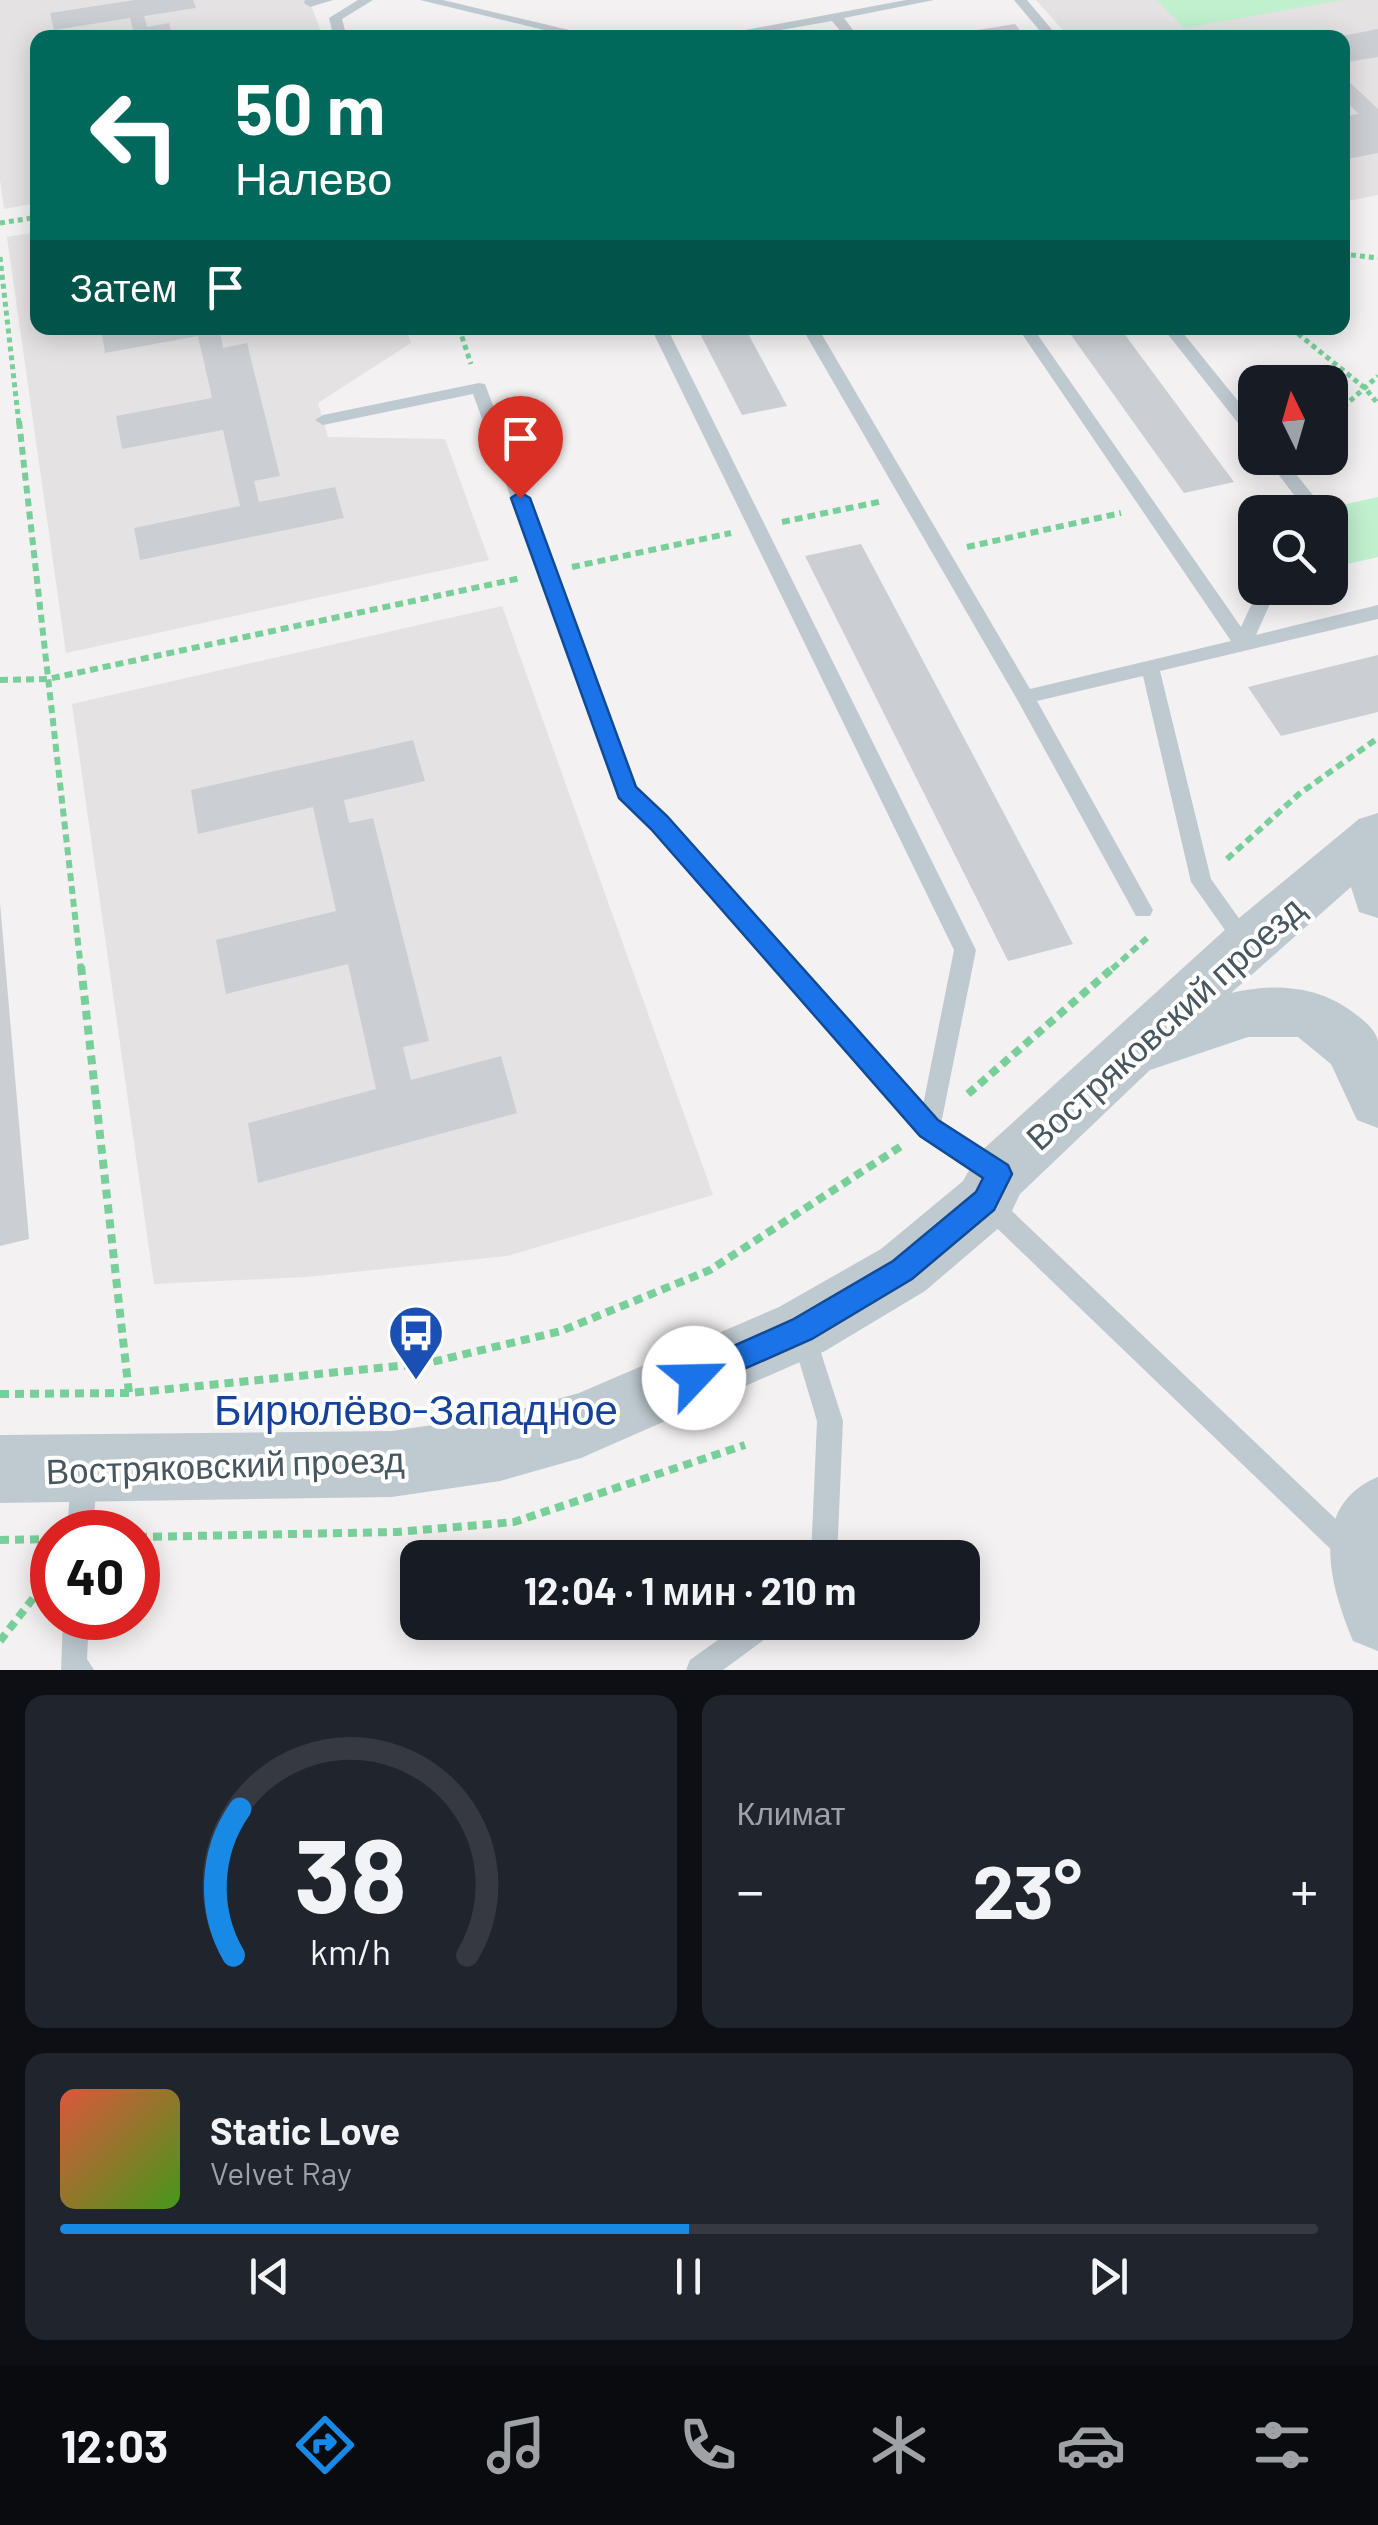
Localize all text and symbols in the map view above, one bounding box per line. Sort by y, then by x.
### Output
text: 50 m [235,65,385,149]
icon: left [70,70,200,200]
text: Налево [235,150,392,204]
icon: arrive [198,260,253,315]
text: Затем [70,264,178,310]
north arrow [1238,365,1348,475]
map controls [1238,365,1348,605]
pin [478,396,563,499]
icon: arrive [493,411,548,466]
button: search [1238,495,1348,605]
street label: Востряковский проезд [1017,886,1311,1158]
bus stop icon: Бирюлёво-Западное [386,1303,446,1382]
position arrow [642,1326,746,1430]
place label: Бирюлёво-Западное [214,1383,618,1434]
street label: Востряковский проезд [45,1437,405,1491]
speed limit sign: 40 [30,1510,160,1640]
text: 12:04 · 1 мин · 210 m [524,1567,856,1613]
text: Климат [737,1793,845,1831]
text: 38 [295,1809,407,1934]
text: 23° [972,1844,1082,1934]
text: − [737,1856,764,1922]
text: + [1290,1856,1318,1922]
text: km/h [310,1929,391,1972]
text: Static Love [210,2107,400,2153]
text: Velvet Ray [210,2153,352,2191]
icon: previous [242,2249,297,2304]
icon: pause [661,2249,716,2304]
icon: next [1081,2249,1136,2304]
icon: directions [290,2410,360,2480]
icon: music [481,2410,551,2480]
icon: phone [673,2410,743,2480]
icon: climate [864,2410,934,2480]
icon: car [1056,2410,1126,2480]
icon: filters [1247,2410,1317,2480]
text: 12:03 [61,2418,168,2472]

